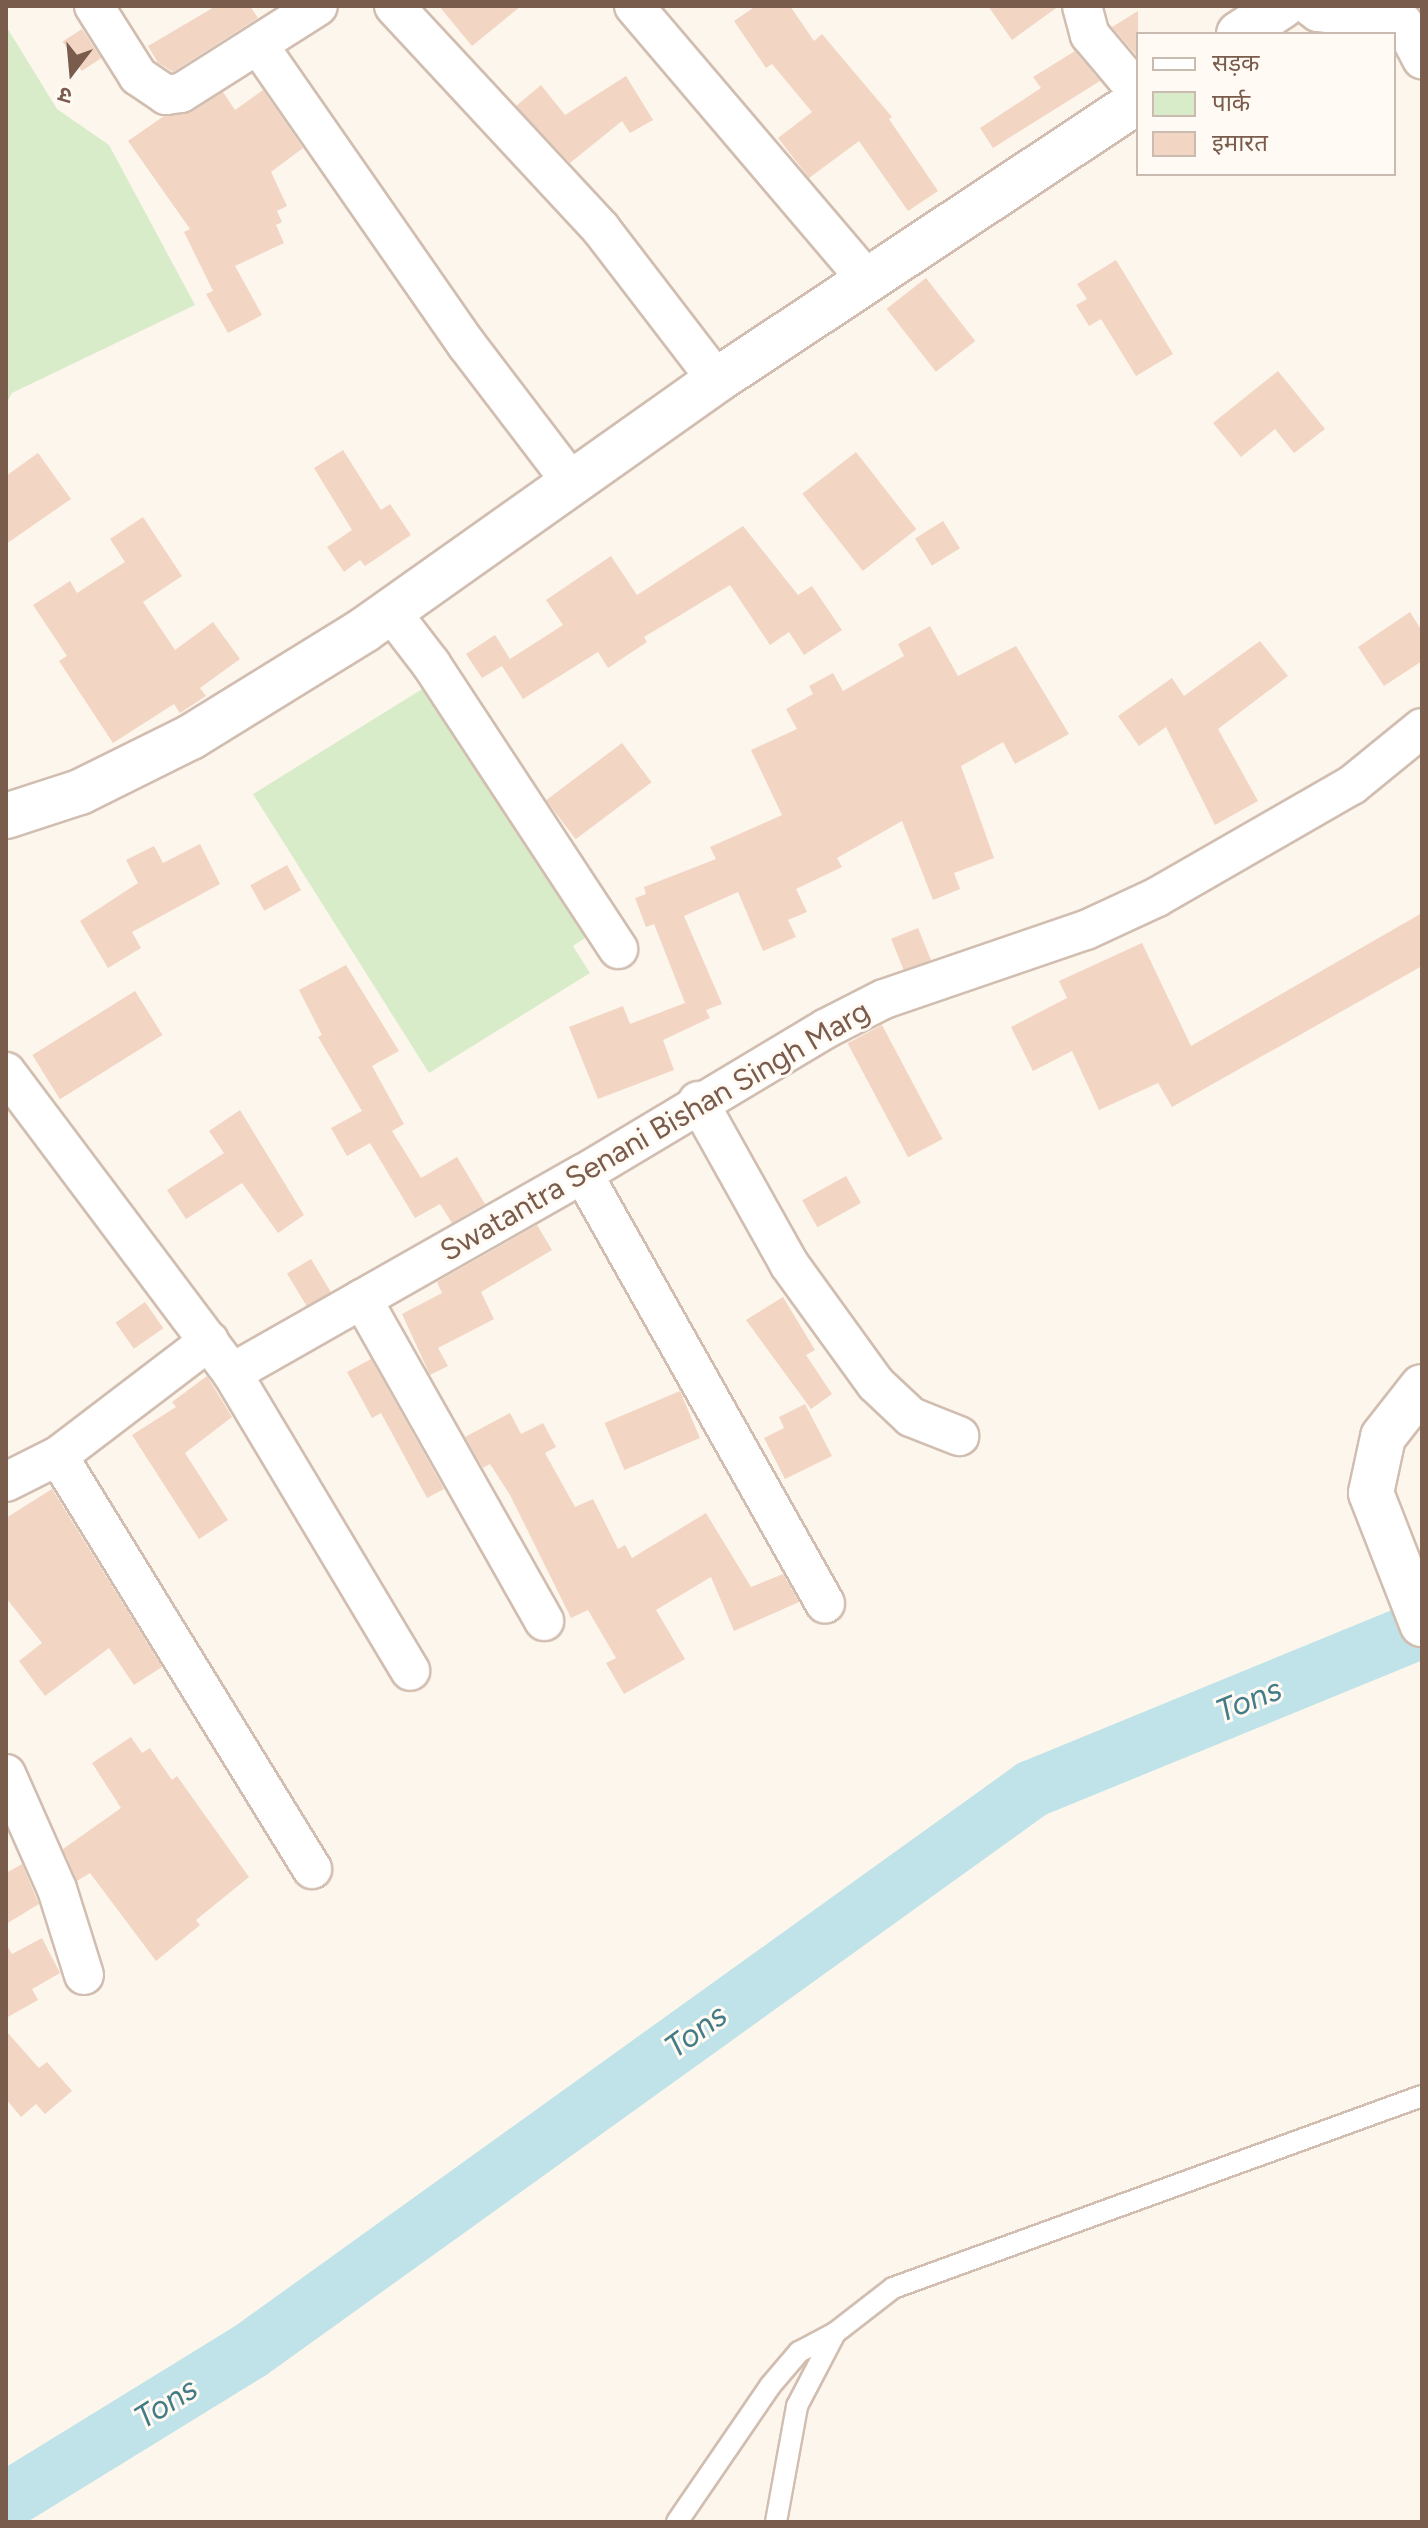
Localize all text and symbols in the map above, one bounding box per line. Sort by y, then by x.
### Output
north arrow [32,32,112,112]
legend [1136,32,1396,176]
text: सड़क [1212,48,1260,77]
text: उ [55,81,75,110]
text: पार्क [1212,88,1250,117]
text: इमारत [1212,128,1268,157]
street label: Swatantra Senani Bishan Singh Marg [434,993,876,1269]
water label: Tons [1211,1670,1287,1730]
water label: Tons [658,1996,734,2066]
water label: Tons [127,2369,205,2437]

